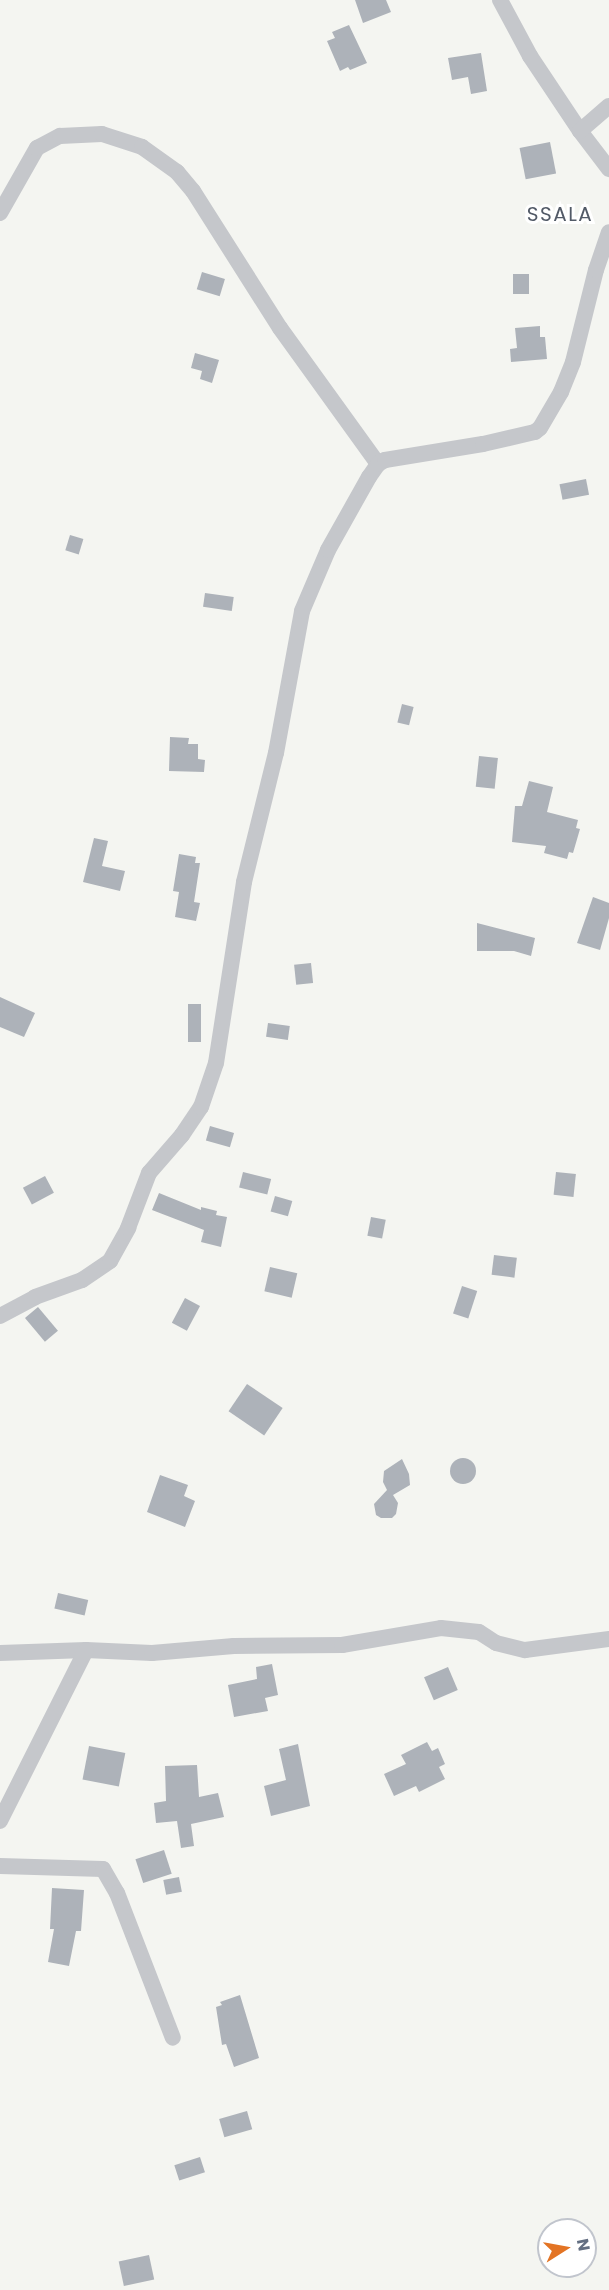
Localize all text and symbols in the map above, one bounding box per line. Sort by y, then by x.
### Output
district label: SSALA [527,202,593,226]
north arrow [537,2218,597,2278]
text: N [571,2237,596,2253]

